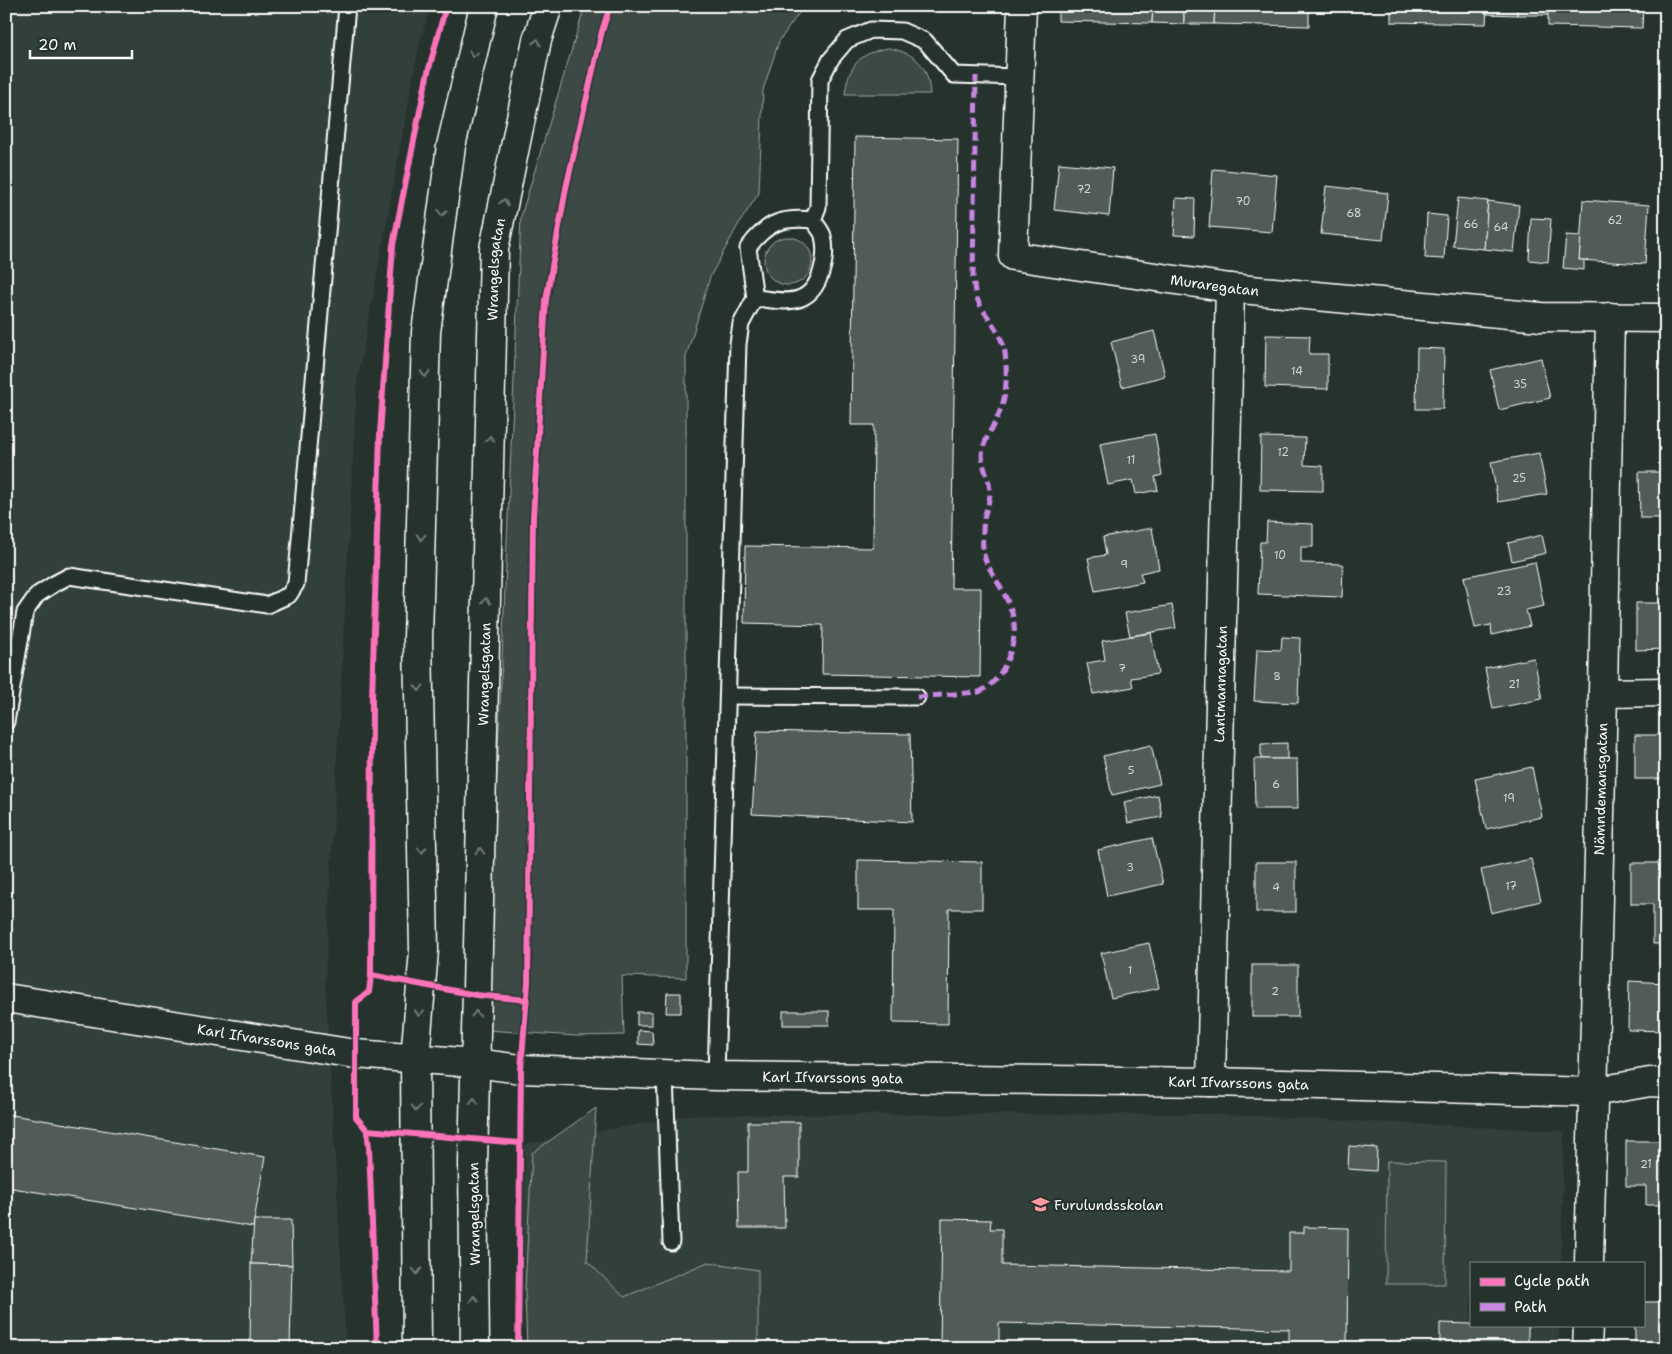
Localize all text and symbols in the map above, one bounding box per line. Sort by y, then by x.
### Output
scale bar [30,28,132,60]
text: 20 m [38,35,77,55]
one-way arrow [531,38,542,47]
one-way arrow [468,49,479,58]
house number: 72 [1077,182,1091,197]
house number: 70 [1235,194,1251,209]
one-way arrow [498,197,509,206]
house number: 68 [1347,206,1361,221]
one-way arrow [437,209,447,217]
house number: 62 [1608,213,1622,228]
street label: Wrangelsgatan [483,216,509,321]
house number: 66 [1463,217,1479,232]
house number: 64 [1493,220,1509,235]
street label: Muraregatan [1169,270,1260,300]
house number: 39 [1131,352,1145,367]
house number: 14 [1291,364,1303,379]
one-way arrow [419,371,430,379]
house number: 35 [1513,377,1527,392]
one-way arrow [485,435,495,442]
house number: 12 [1277,445,1289,460]
house number: 11 [1127,453,1135,468]
house number: 25 [1512,471,1526,486]
one-way arrow [416,533,426,541]
house number: 10 [1274,548,1286,563]
house number: 9 [1120,557,1128,572]
house number: 23 [1497,584,1511,599]
one-way arrow [481,597,491,605]
street label: Wrangelsgatan [474,622,494,726]
street label: Lantmannagatan [1210,625,1231,743]
house number: 7 [1118,661,1126,676]
house number: 8 [1273,669,1281,684]
house number: 21 [1508,677,1520,692]
one-way arrow [414,684,425,692]
street label: Nämndemansgatan [1590,722,1611,856]
house number: 5 [1128,763,1135,778]
house number: 6 [1272,777,1280,792]
house number: 19 [1503,791,1515,806]
one-way arrow [417,847,428,855]
one-way arrow [474,847,485,855]
house number: 3 [1126,860,1134,875]
house number: 17 [1505,879,1517,894]
house number: 4 [1272,880,1280,895]
house number: 1 [1128,963,1132,978]
house number: 2 [1271,984,1279,999]
one-way arrow [414,1009,425,1017]
one-way arrow [471,1010,481,1018]
street label: Karl Ifvarssons gata [196,1020,338,1060]
street label: Karl Ifvarssons gata [762,1068,903,1087]
street label: Karl Ifvarssons gata [1168,1072,1309,1094]
one-way arrow [469,1097,479,1104]
one-way arrow [411,1104,421,1112]
house number: 21 [1640,1157,1652,1172]
street label: Wrangelsgatan [464,1162,484,1266]
school or university icon: Furulundsskolan [1030,1195,1050,1215]
place label: Furulundsskolan [1054,1196,1164,1214]
legend [1470,1262,1644,1326]
one-way arrow [412,1267,422,1275]
text: Cycle path [1514,1271,1590,1291]
one-way arrow [469,1295,480,1303]
text: Path [1514,1297,1547,1317]

